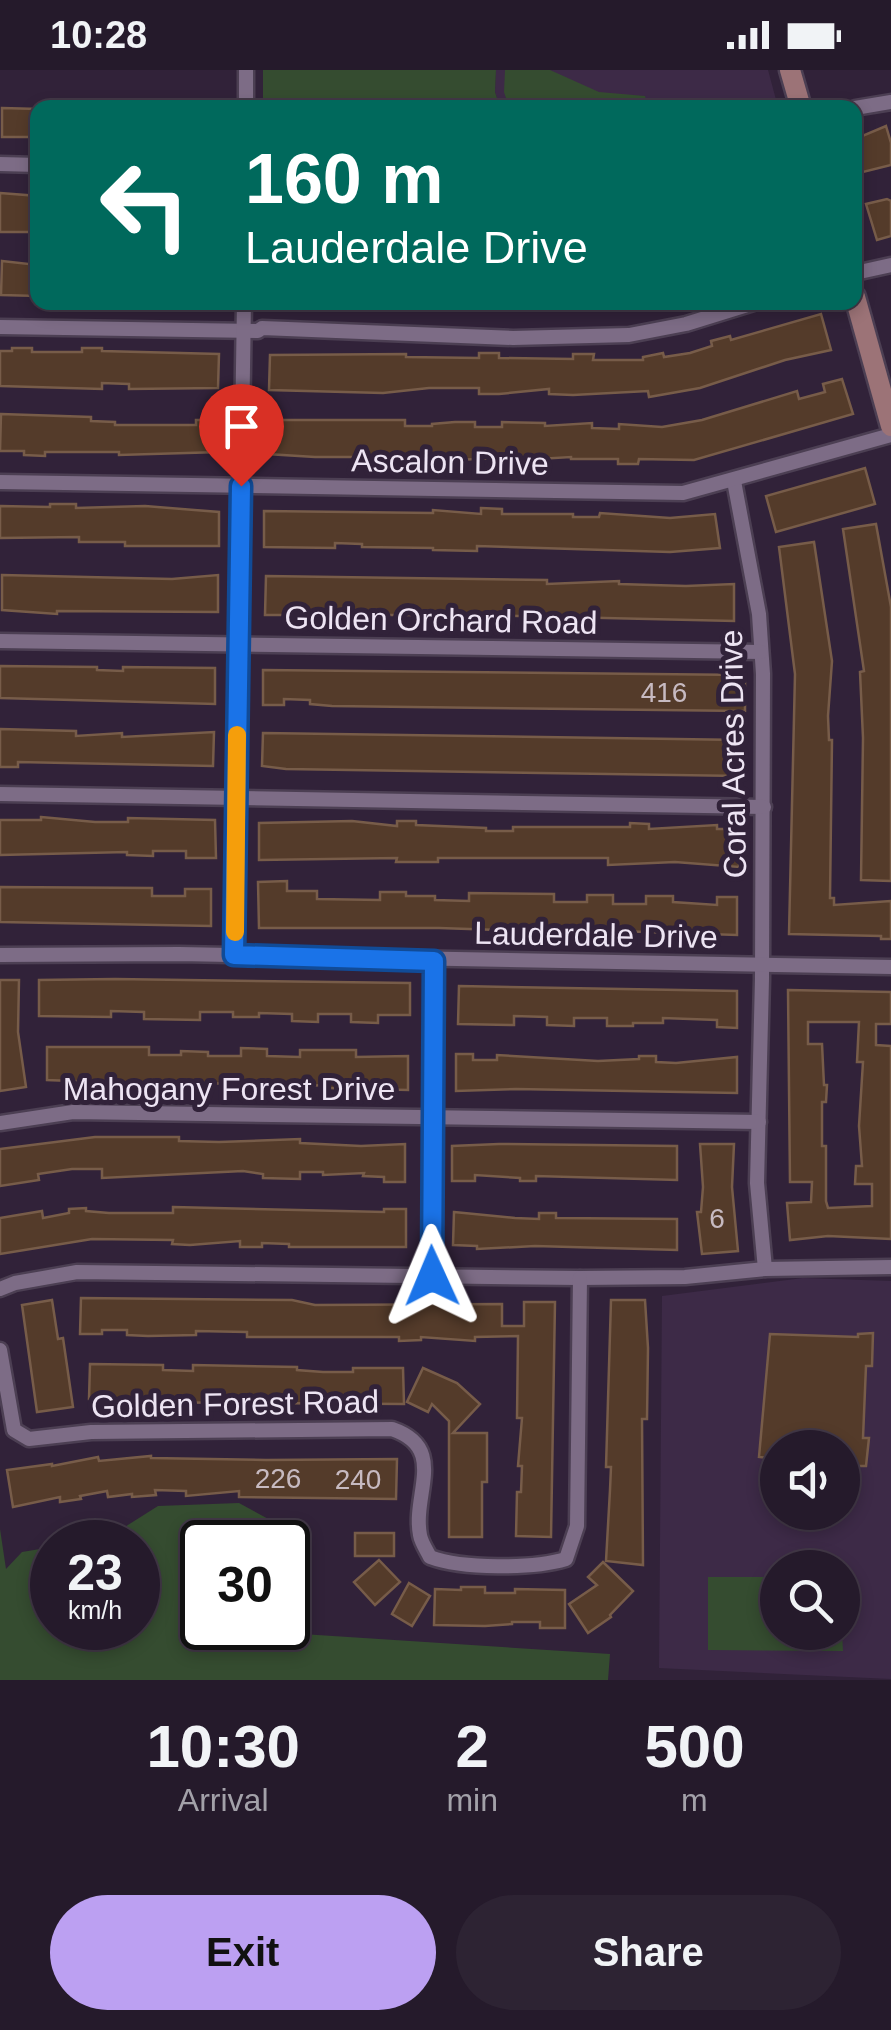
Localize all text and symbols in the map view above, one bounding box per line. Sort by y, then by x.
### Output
text: 10:28 [50,14,147,56]
icon: left [80,140,210,270]
text: 160 m [245,140,443,218]
text: Lauderdale Drive [245,222,588,273]
pin [199,384,284,487]
icon: arrive [214,399,269,454]
street label: Ascalon Drive [351,442,549,482]
street label: Golden Orchard Road [284,599,598,641]
street label: Coral Acres Drive [713,629,753,879]
house number: 416 [641,677,687,708]
street label: Lauderdale Drive [474,915,718,955]
street label: Mahogany Forest Drive [63,1071,395,1107]
house number: 6 [709,1203,725,1234]
position arrow [380,1224,484,1328]
street label: Golden Forest Road [91,1383,379,1425]
map controls [760,1430,860,1650]
button: sound [760,1430,860,1530]
house number: 226 [255,1463,301,1494]
house number: 240 [335,1464,381,1495]
speed limit sign: 30 [180,1520,310,1650]
text: 23 [67,1545,123,1601]
button: search [760,1550,860,1650]
text: km/h [68,1596,122,1624]
text: 10:30 [146,1713,300,1780]
text: 2 [455,1713,489,1780]
text: 500 [644,1713,745,1780]
text: Arrival [178,1782,269,1818]
text: min [446,1782,498,1818]
text: m [681,1782,708,1818]
button: Exit [50,1895,436,2010]
button: Share [456,1895,841,2010]

